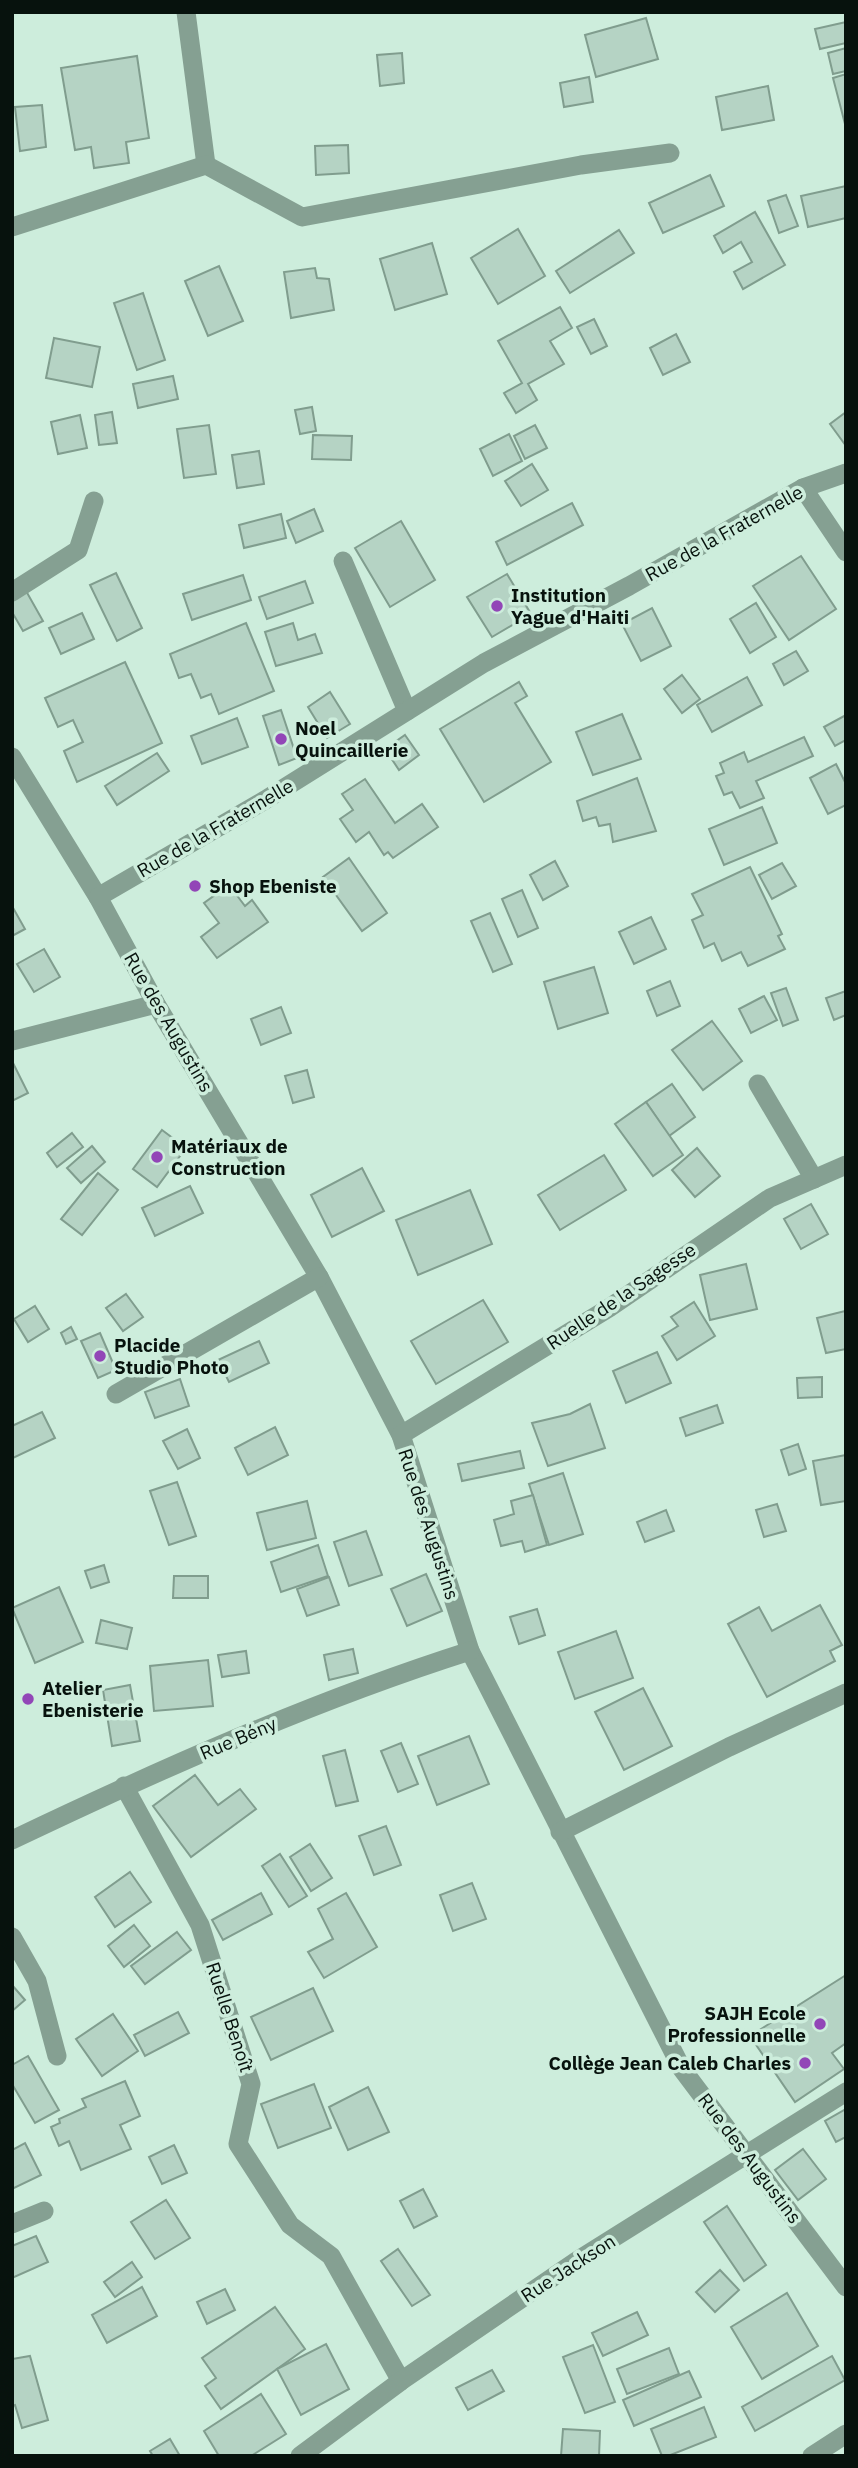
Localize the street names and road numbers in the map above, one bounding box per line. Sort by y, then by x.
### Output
street label: Rue de la Fraternelle [641,480,807,586]
street label: Rue de la Fraternelle [132,773,298,883]
street label: Rue des Augustins [119,948,219,1096]
street label: Ruelle de la Sagesse [542,1237,700,1355]
street label: Rue des Augustins [393,1445,465,1603]
street label: Rue Bény [196,1711,280,1765]
street label: Ruelle Benoît [201,1959,259,2075]
street label: Rue des Augustins [693,2088,807,2228]
street label: Rue Jackson [516,2229,620,2307]

